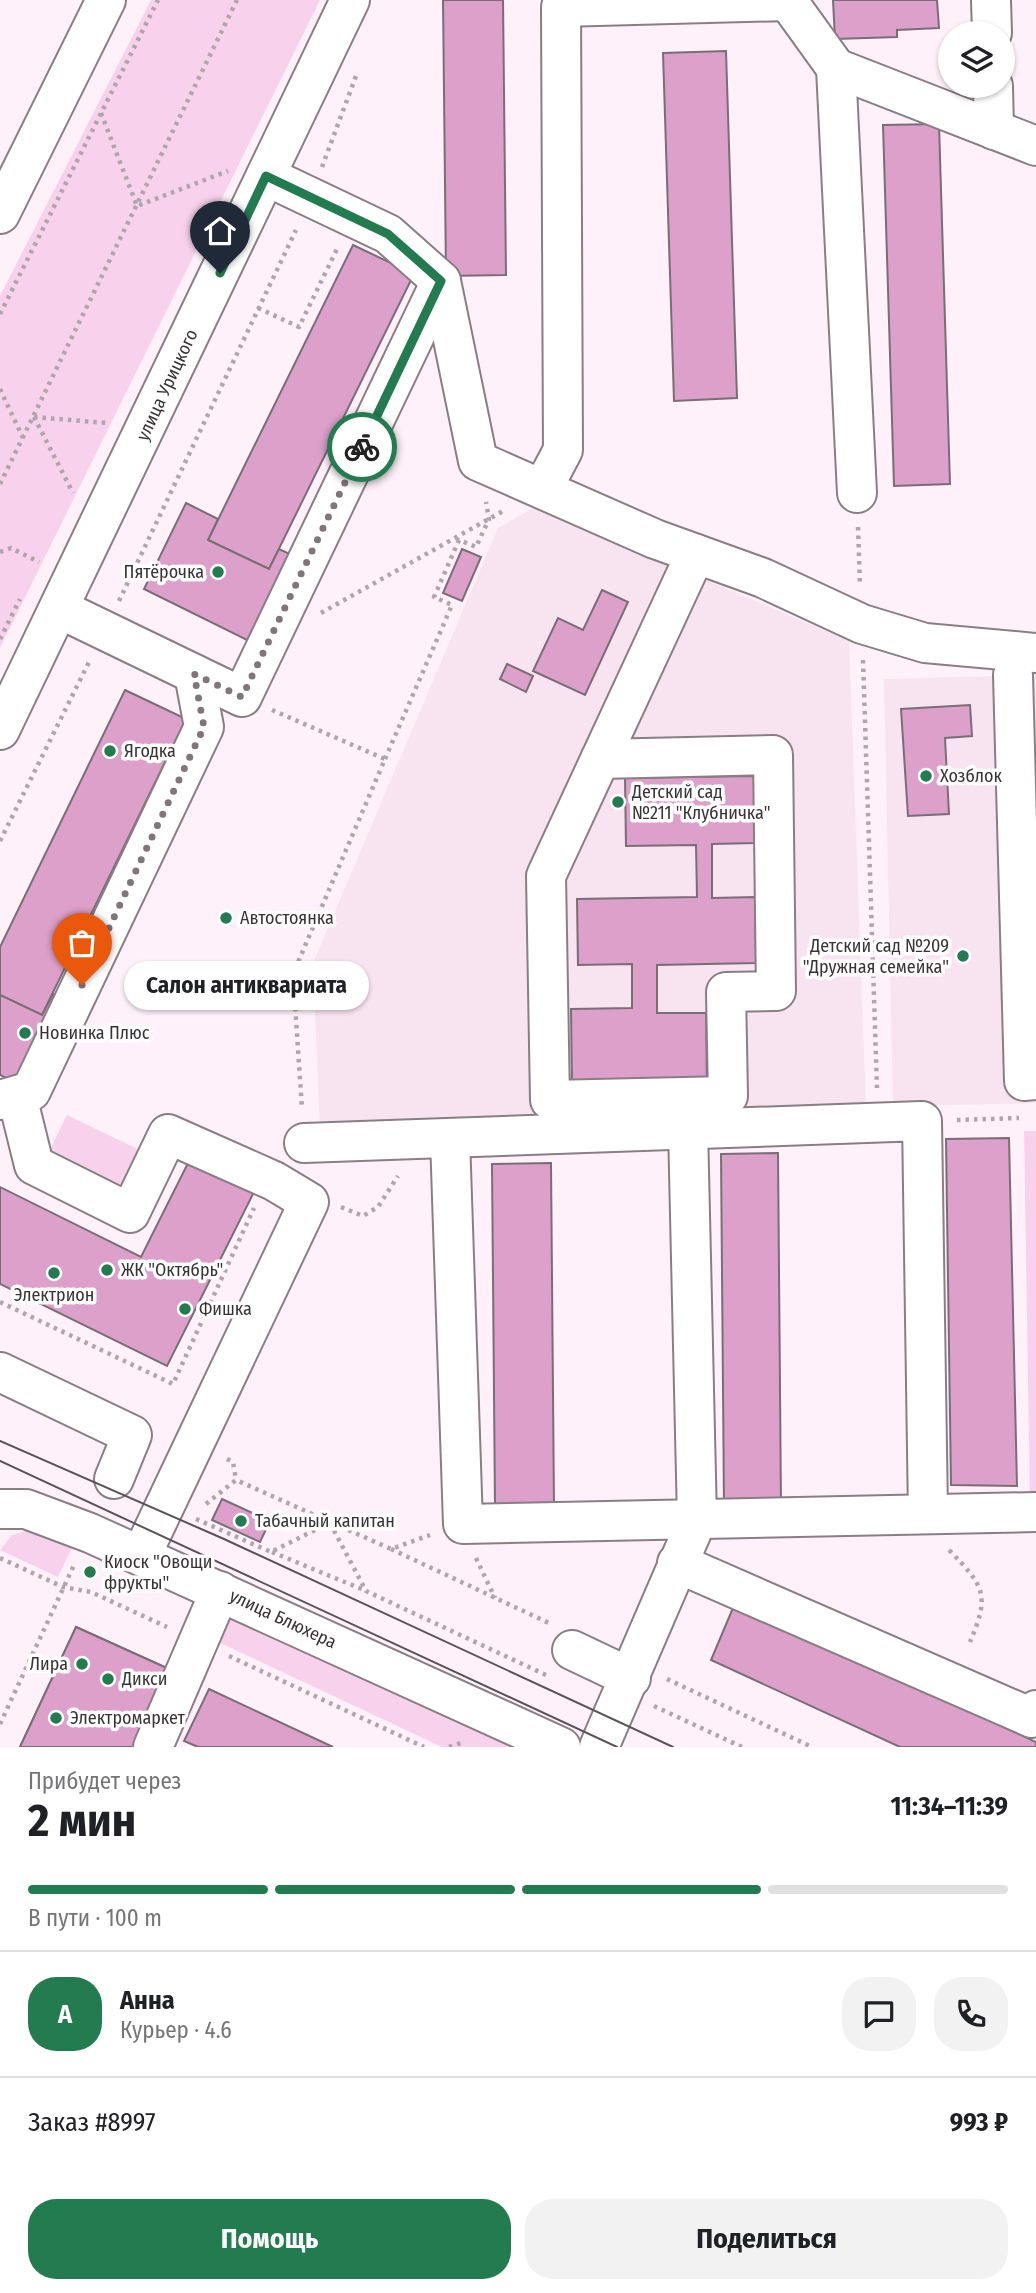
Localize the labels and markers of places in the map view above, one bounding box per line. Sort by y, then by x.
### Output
pin [190,201,250,273]
place label: Пятёрочка [124,561,204,583]
marker: Пятёрочка [210,564,226,580]
place label: Ягодка [124,740,176,762]
marker: Ягодка [102,743,118,759]
place label: Хозблок [940,765,1002,787]
marker: Хозблок [918,768,934,784]
place label: Детский сад №211 "Клубничка" [631,781,770,824]
marker: Детский сад №211 "Клубничка" [610,794,626,810]
place label: Автостоянка [240,907,334,929]
marker: Автостоянка [218,910,234,926]
pin [52,913,112,985]
place label: Детский сад №209 "Дружная семейка" [803,935,949,978]
marker: Детский сад №209 "Дружная семейка" [955,948,971,964]
callout: Салон антиквариата [124,960,369,1010]
place label: Новинка Плюс [39,1022,150,1044]
marker: Новинка Плюс [17,1025,33,1041]
place label: ЖК "Октябрь" [121,1259,223,1281]
marker: ЖК "Октябрь" [99,1262,115,1278]
marker: Электрион [46,1265,62,1281]
place label: Электрион [14,1284,94,1306]
place label: Фишка [199,1298,252,1320]
marker: Фишка [177,1301,193,1317]
place label: Табачный капитан [255,1510,395,1532]
marker: Табачный капитан [233,1513,249,1529]
place label: Киоск "Овощи фрукты" [104,1551,212,1594]
marker: Киоск "Овощи фрукты" [82,1564,98,1580]
place label: Лира [30,1653,68,1675]
marker: Лира [74,1656,90,1672]
place label: Дикси [121,1668,167,1690]
marker: Дикси [100,1671,116,1687]
place label: Электромаркет [70,1707,186,1729]
marker: Электромаркет [48,1710,64,1726]

